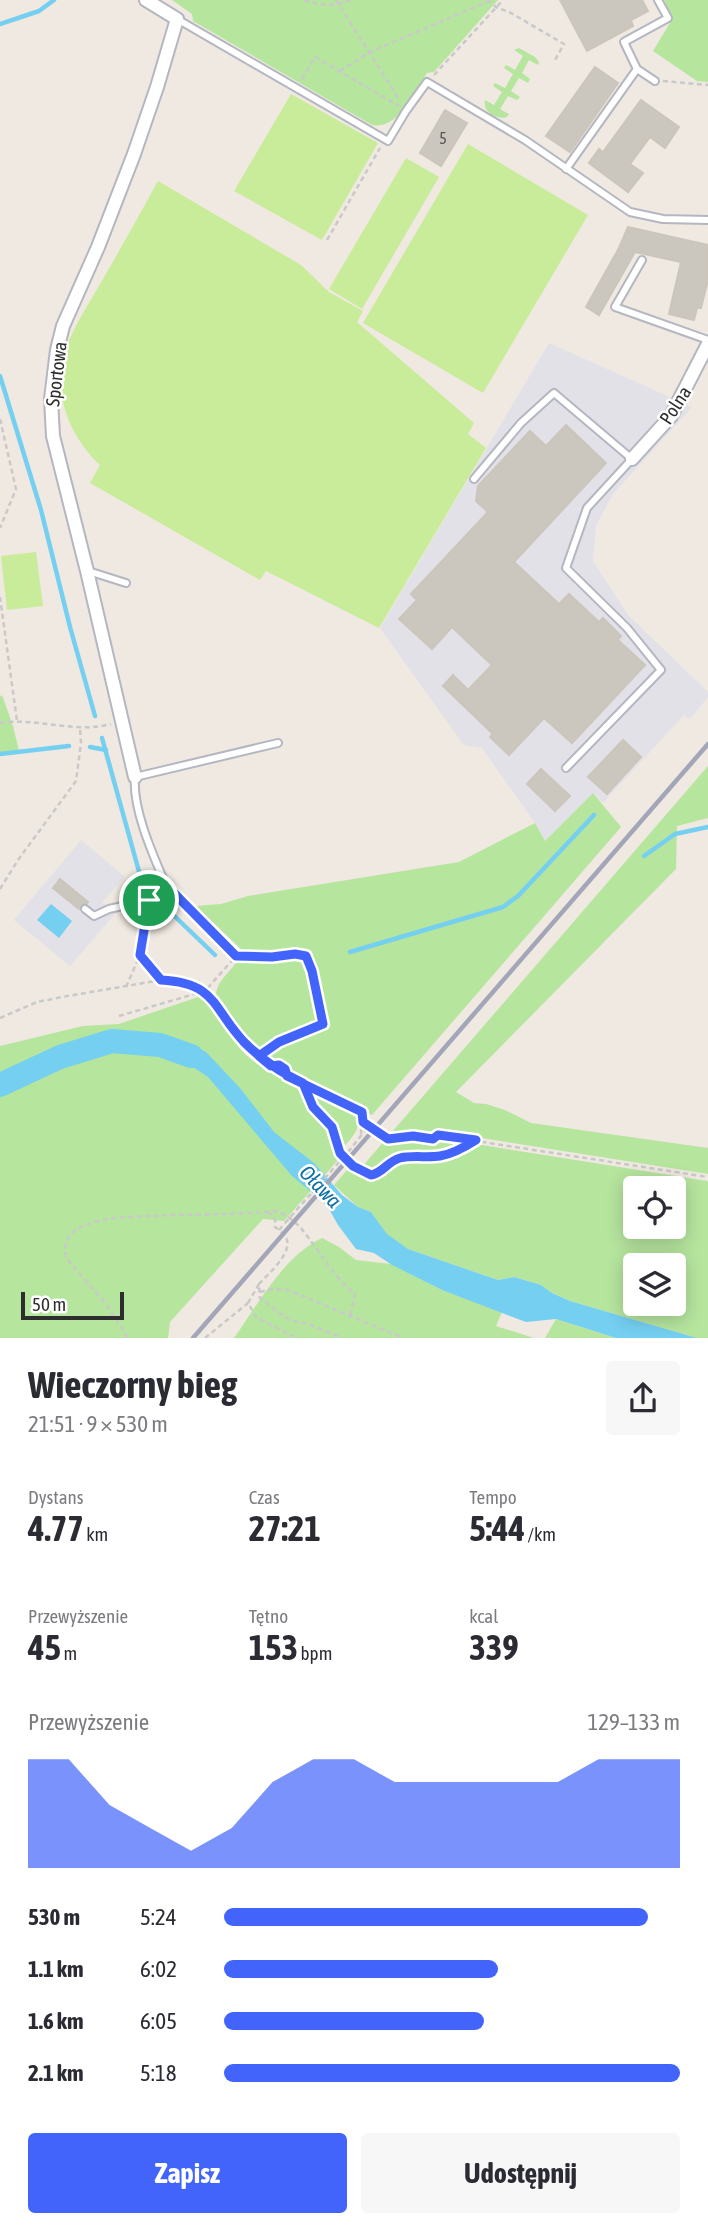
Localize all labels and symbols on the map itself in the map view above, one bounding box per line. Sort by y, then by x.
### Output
house number: 5 [439,129,447,147]
street label: Sportowa [41,340,71,408]
street label: Polna [655,382,695,428]
pin [119,870,179,930]
water label: Oława [295,1160,347,1212]
scale bar [21,1289,124,1321]

